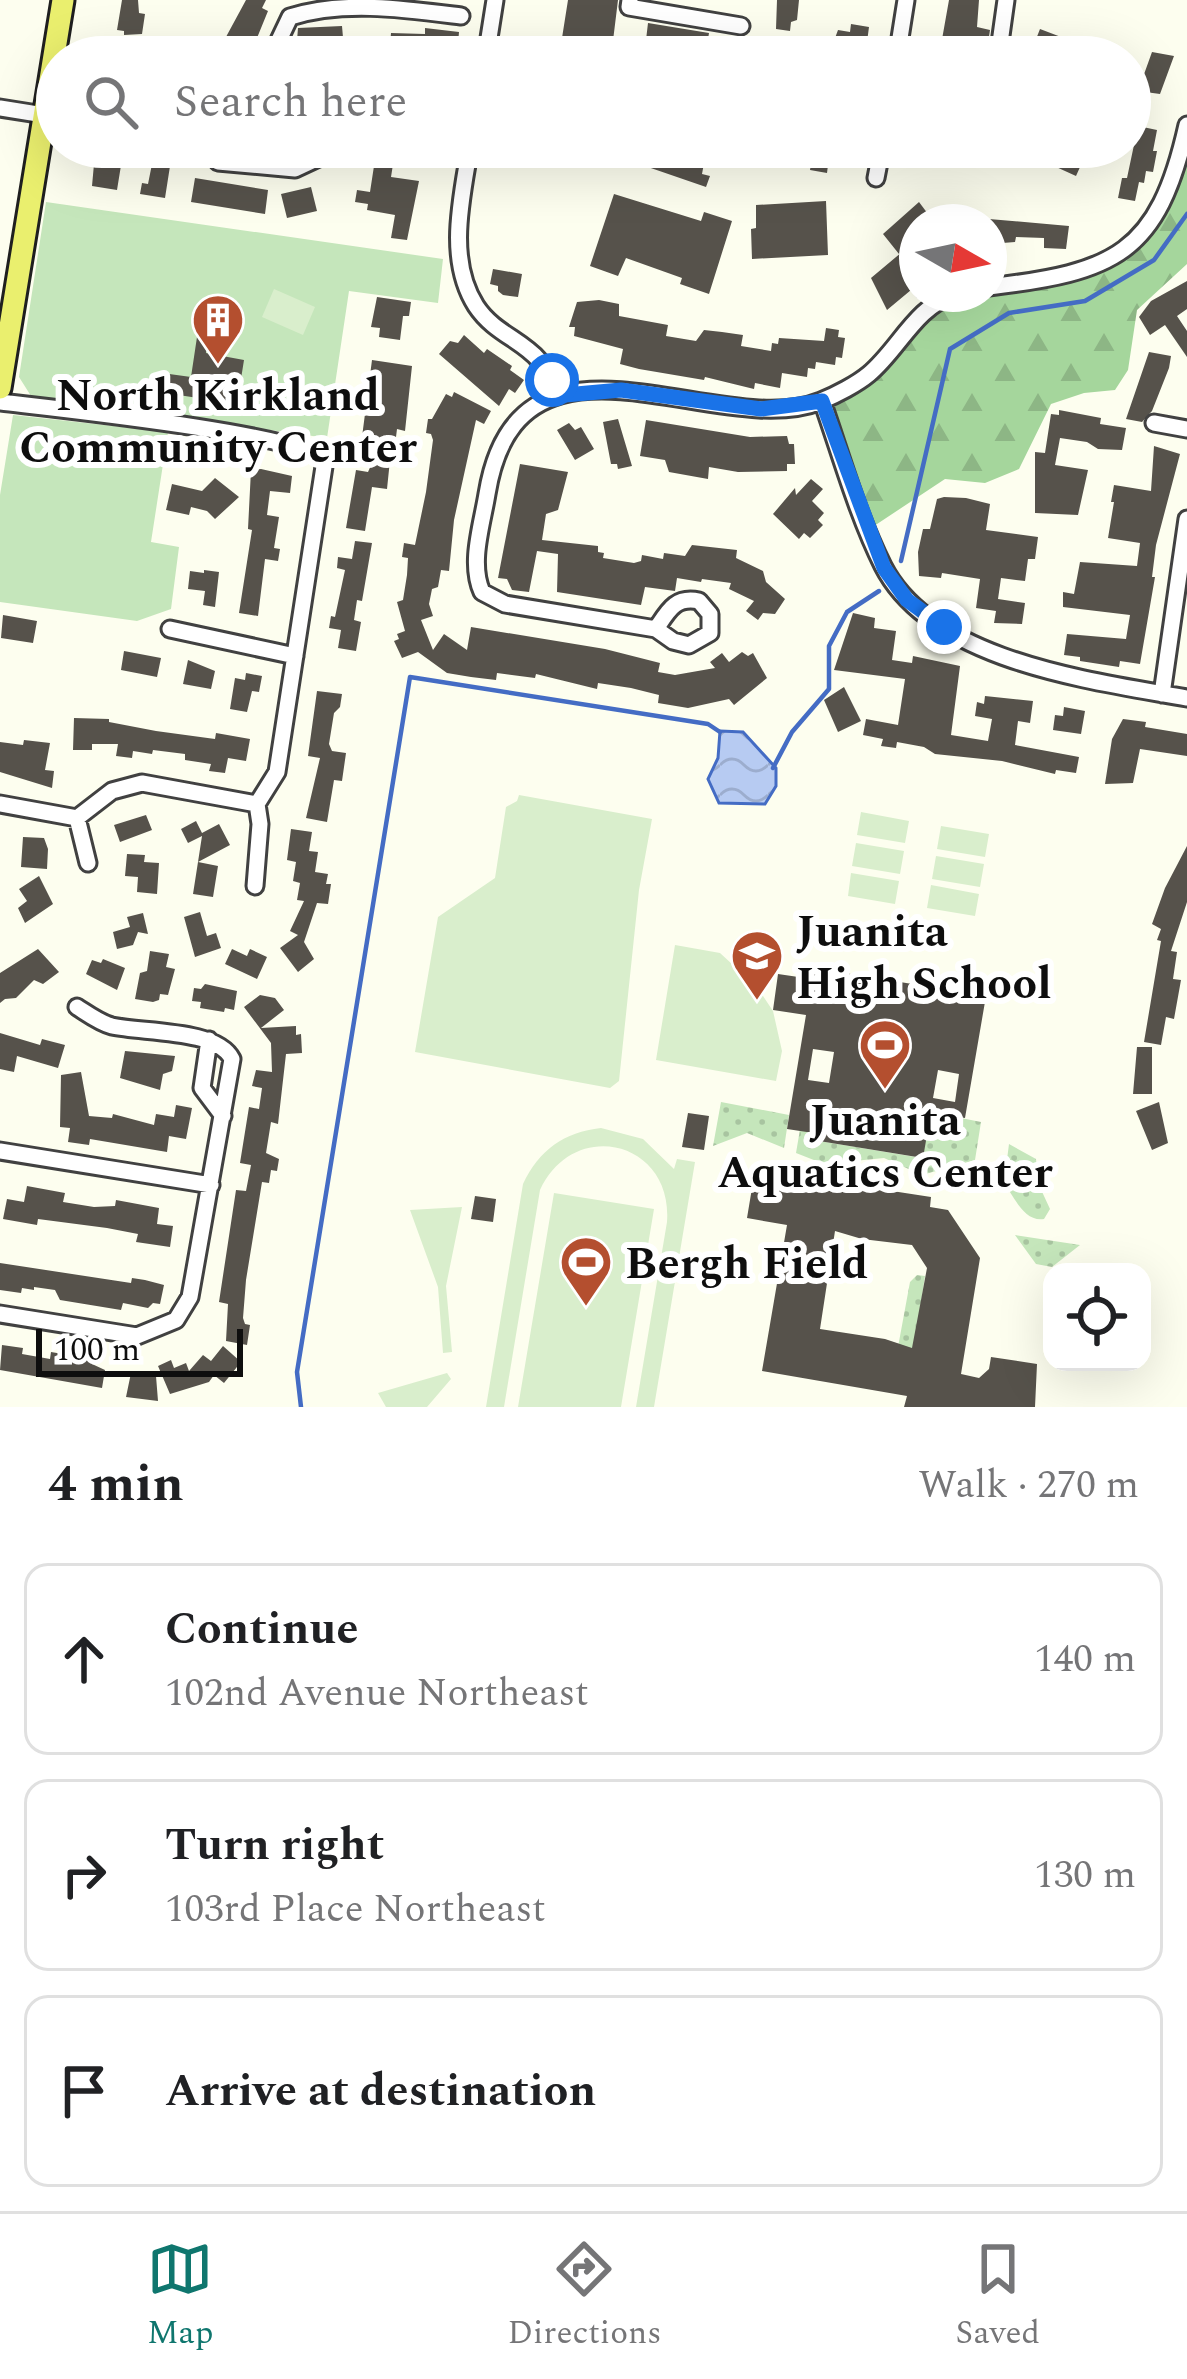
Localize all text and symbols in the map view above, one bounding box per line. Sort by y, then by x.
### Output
search box [36,36,1151,168]
text: Search here [174,68,407,137]
icon: search [78,69,144,135]
north arrow [899,204,1007,312]
building icon: North Kirkland Community Center [190,292,246,366]
route start [525,353,579,407]
place label: North Kirkland Community Center [19,362,418,483]
route end [917,600,971,654]
place label: Juanita High School [796,898,1052,1019]
school or university icon: Juanita High School [729,928,785,1002]
sports icon: Juanita Aquatics Center [857,1017,913,1091]
place label: Juanita Aquatics Center [717,1087,1054,1208]
place label: Bergh Field [625,1230,868,1299]
sports icon: Bergh Field [558,1234,614,1308]
map controls [1043,1263,1151,1371]
button: locate [1043,1263,1151,1371]
scale bar [36,1323,243,1376]
text: 100 m [54,1325,140,1375]
text: 4 min [48,1446,184,1524]
text: Walk · 270 m [918,1456,1139,1515]
text: Continue [165,1595,358,1664]
icon: ahead [51,1626,117,1692]
text: 140 m [1034,1630,1136,1689]
text: 102nd Avenue Northeast [165,1664,589,1723]
text: Turn right [165,1811,384,1880]
icon: right [51,1842,117,1908]
text: 130 m [1034,1846,1136,1905]
text: 103rd Place Northeast [165,1880,546,1939]
text: Arrive at destination [165,2057,596,2126]
icon: arrive [51,2058,117,2124]
tab: Map [147,2236,213,2358]
tab: Directions [507,2236,661,2358]
tab: Saved [955,2236,1040,2358]

